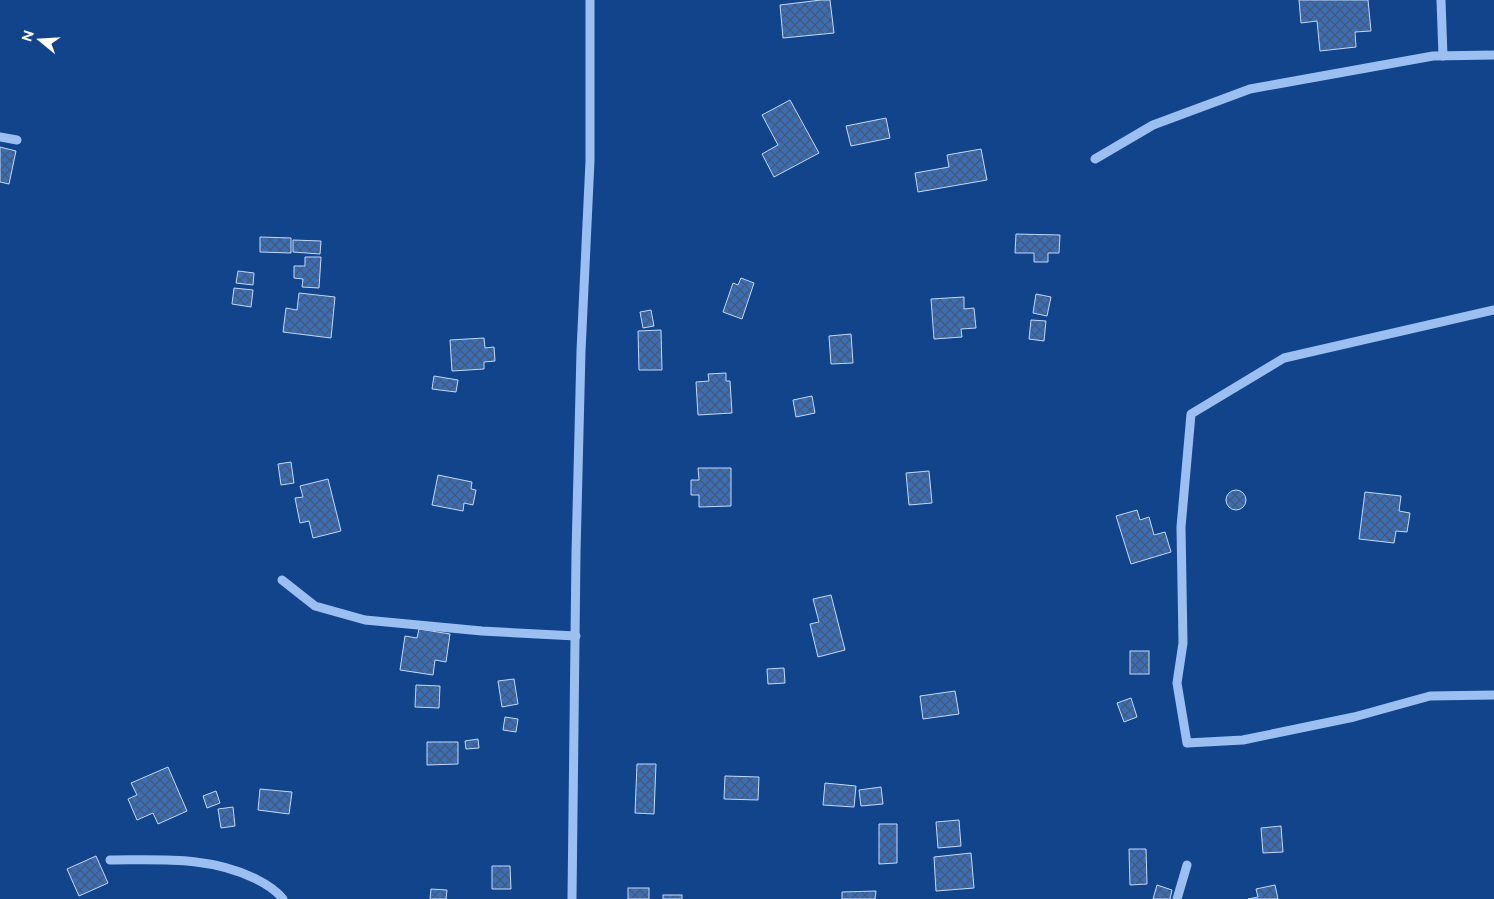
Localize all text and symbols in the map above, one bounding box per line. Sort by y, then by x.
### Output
north arrow [15,15,65,65]
text: N [18,28,37,44]

